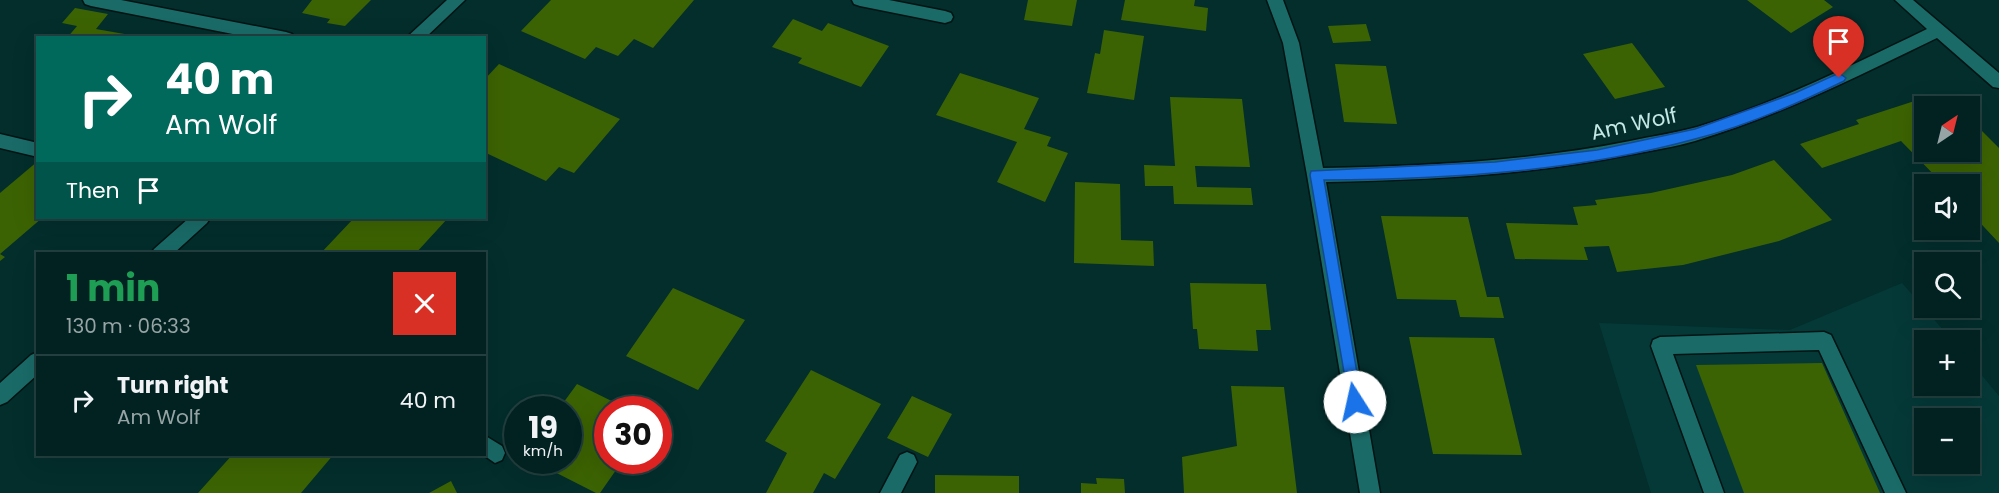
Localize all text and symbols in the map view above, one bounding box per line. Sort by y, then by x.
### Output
pin [1813,16,1864,78]
icon: arrive [1822,25,1855,58]
text: 40 m [165,50,274,109]
icon: right [66,60,144,138]
north arrow [1914,96,1980,162]
map controls [1914,96,1980,474]
street label: Am Wolf [1588,100,1680,147]
text: Am Wolf [165,106,277,143]
icon: arrive [132,174,165,207]
button: sound [1914,174,1980,240]
text: Then [66,175,120,206]
button: search [1914,252,1980,318]
text: 1 min [66,263,160,314]
button: close [393,272,456,335]
text: 130 m · 06:33 [66,312,191,340]
button: + [1914,330,1980,396]
text: Turn right [117,370,228,401]
position arrow [1323,370,1387,434]
icon: right [66,384,99,417]
text: 40 m [400,385,456,416]
speed limit sign: 30 [594,396,672,474]
text: Am Wolf [117,403,200,431]
text: 19 [528,406,558,449]
button: − [1914,408,1980,474]
text: km/h [523,440,563,461]

